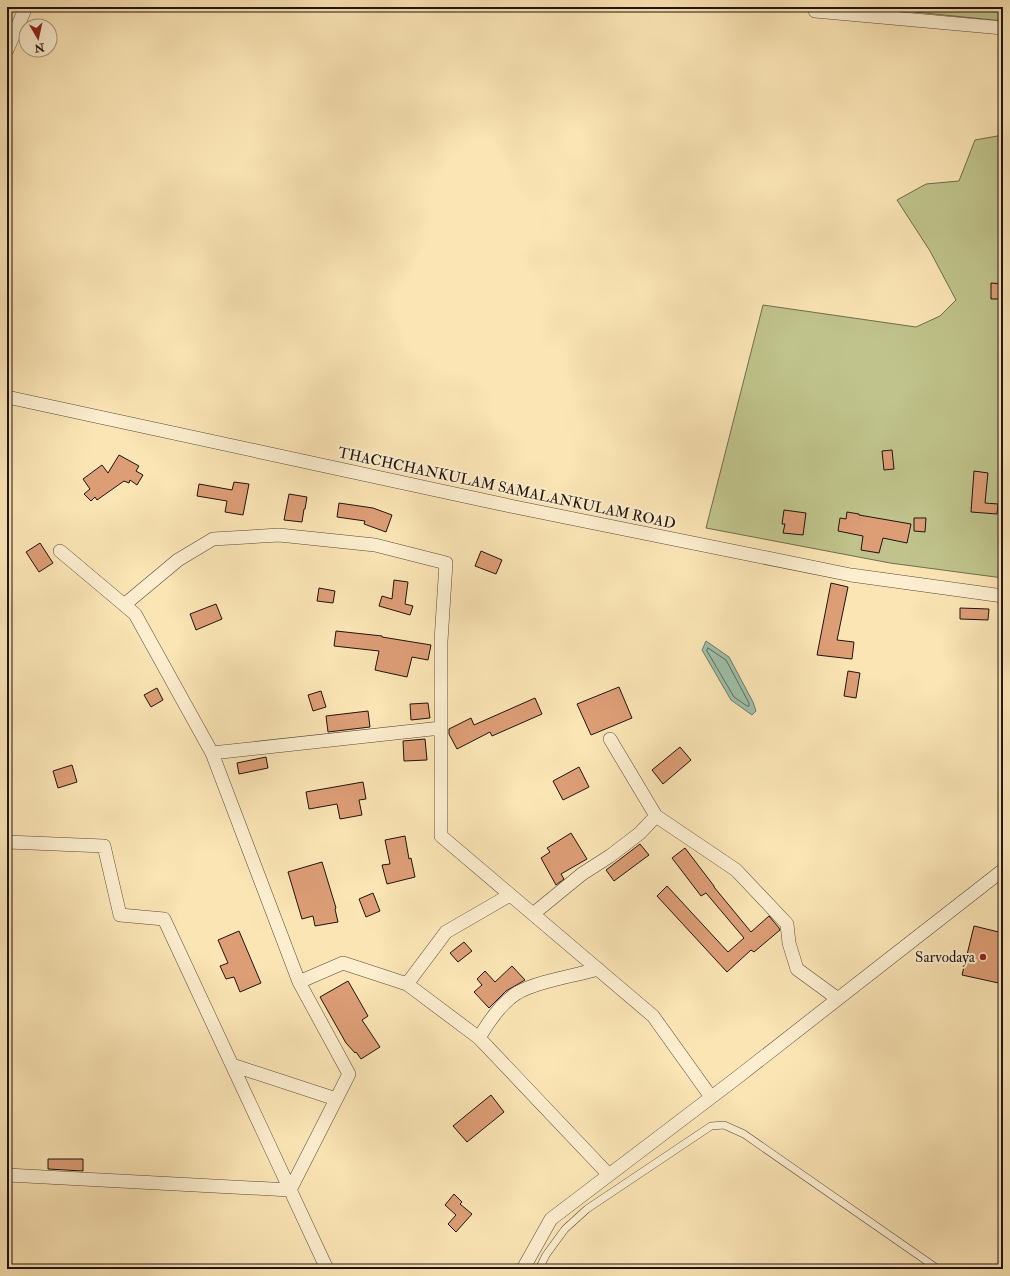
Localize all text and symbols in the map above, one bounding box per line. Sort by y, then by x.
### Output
north arrow [18,18,58,58]
text: N [32,40,46,55]
street label: THACHCHANKULAM SAMALANKULAM ROAD [336,443,677,534]
place label: Sarvodaya [915,948,976,967]
marker: Sarvodaya [978,952,988,962]

